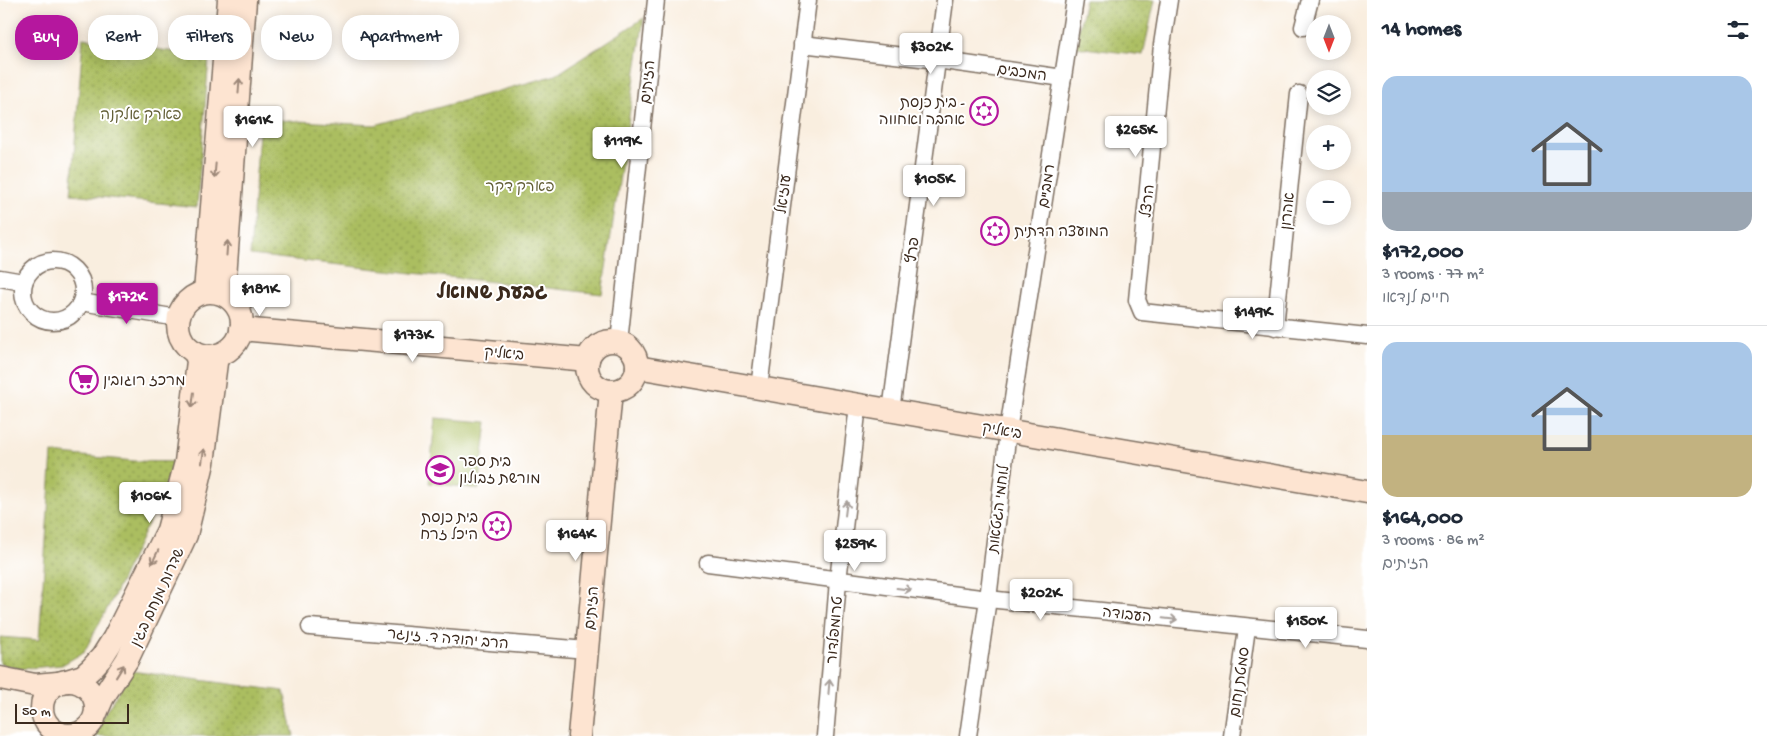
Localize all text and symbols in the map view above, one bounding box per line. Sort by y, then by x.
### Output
chip: Buy [15,15,78,60]
chip: Rent [88,15,158,60]
chip: Filters [168,15,251,60]
chip: New [261,15,332,60]
chip: Apartment [342,15,459,60]
north arrow [1306,15,1351,60]
map controls [1306,15,1351,225]
icon: filters [1724,16,1752,44]
text: 14 homes [1382,18,1461,43]
pin: $302K [896,32,966,75]
text: $302K [910,39,952,58]
street label: הזיתים [638,59,660,105]
street label: המכבים [996,62,1048,86]
button: layers [1306,70,1351,115]
one-way arrow [234,78,243,94]
place label: בית כנסת - אהבה ואחווה [879,95,965,130]
synagogue icon: בית כנסת - אהבה ואחווה [969,96,999,126]
park label: פארק אלקנה [100,106,182,125]
pin: $161K [218,106,288,148]
icon: home [1522,109,1612,199]
text: $161K [234,112,272,131]
pin: $265K [1101,116,1171,158]
text: $265K [1116,122,1156,141]
button: + [1306,125,1351,170]
pin: $119K [587,126,657,169]
text: $119K [604,133,640,152]
one-way arrow [210,162,220,178]
street label: רמב"ם [1036,163,1060,210]
pin: $105K [899,164,969,207]
text: $105K [914,171,954,190]
street label: עוזיאל [773,173,796,215]
park label: פארק דקר [486,179,554,197]
button: − [1306,180,1351,225]
street label: הרצל [1137,184,1160,219]
street label: אהרון [1278,191,1300,231]
synagogue icon: המועצה הדתית [980,216,1010,246]
place label: המועצה הדתית [1014,224,1109,242]
street label: פרץ [902,236,925,264]
one-way arrow [222,240,231,256]
text: $172,000 [1382,241,1464,266]
text: 3 rooms · 77 m² [1382,266,1484,285]
pin: $181K [225,274,295,317]
text: $181K [241,281,279,300]
district label: גבעת שמואל [436,281,548,306]
pin: $172K [92,282,162,325]
text: $172K [108,289,146,308]
text: חיים לנדאו [1382,290,1450,309]
pin: $149K [1218,298,1288,340]
text: $149K [1234,304,1272,323]
pin: $173K [378,320,448,363]
text: $173K [393,327,433,346]
street label: ביאליק [483,343,525,366]
supermarket icon: מרכז רוגובין [69,365,99,395]
place label: מרכז רוגובין [103,373,186,391]
icon: home [1522,374,1612,464]
one-way arrow [188,392,198,408]
street label: ביאליק [980,419,1023,444]
one-way arrow [199,448,209,464]
place label: בית ספר מורשת זבולון [459,454,541,489]
school or university icon: בית ספר מורשת זבולון [425,455,455,485]
street label: לוחמי הגטאות [985,463,1014,555]
pin: $106K [115,482,185,524]
text: $106K [130,488,170,507]
one-way arrow [841,501,851,517]
text: $164,000 [1382,507,1463,532]
place label: בית כנסת היכל זרח [420,510,478,545]
synagogue icon: בית כנסת היכל זרח [482,511,512,541]
pin: $164K [541,520,611,562]
text: $164K [557,526,595,545]
pin: $259K [820,530,890,572]
text: 3 rooms · 86 m² [1382,532,1485,551]
text: $259K [835,536,875,555]
street label: שדרות מנחם בגין [128,545,190,650]
one-way arrow [150,549,159,564]
text: הזיתים [1382,556,1429,575]
pin: $202K [1006,578,1076,621]
one-way arrow [896,584,912,594]
text: $202K [1021,585,1061,604]
street label: הזיתים [582,586,604,631]
street label: טרומפלדור [823,596,848,665]
street label: העבודה [1101,604,1153,628]
pin: $150K [1271,606,1341,649]
text: $150K [1286,613,1326,632]
one-way arrow [1161,614,1177,624]
street label: הרב יהודה ד. זינגר [386,626,509,654]
street label: סמטת נחום [1227,646,1255,719]
one-way arrow [115,665,125,679]
one-way arrow [824,680,834,696]
scale bar [15,701,129,724]
text: 50 m [22,704,51,721]

